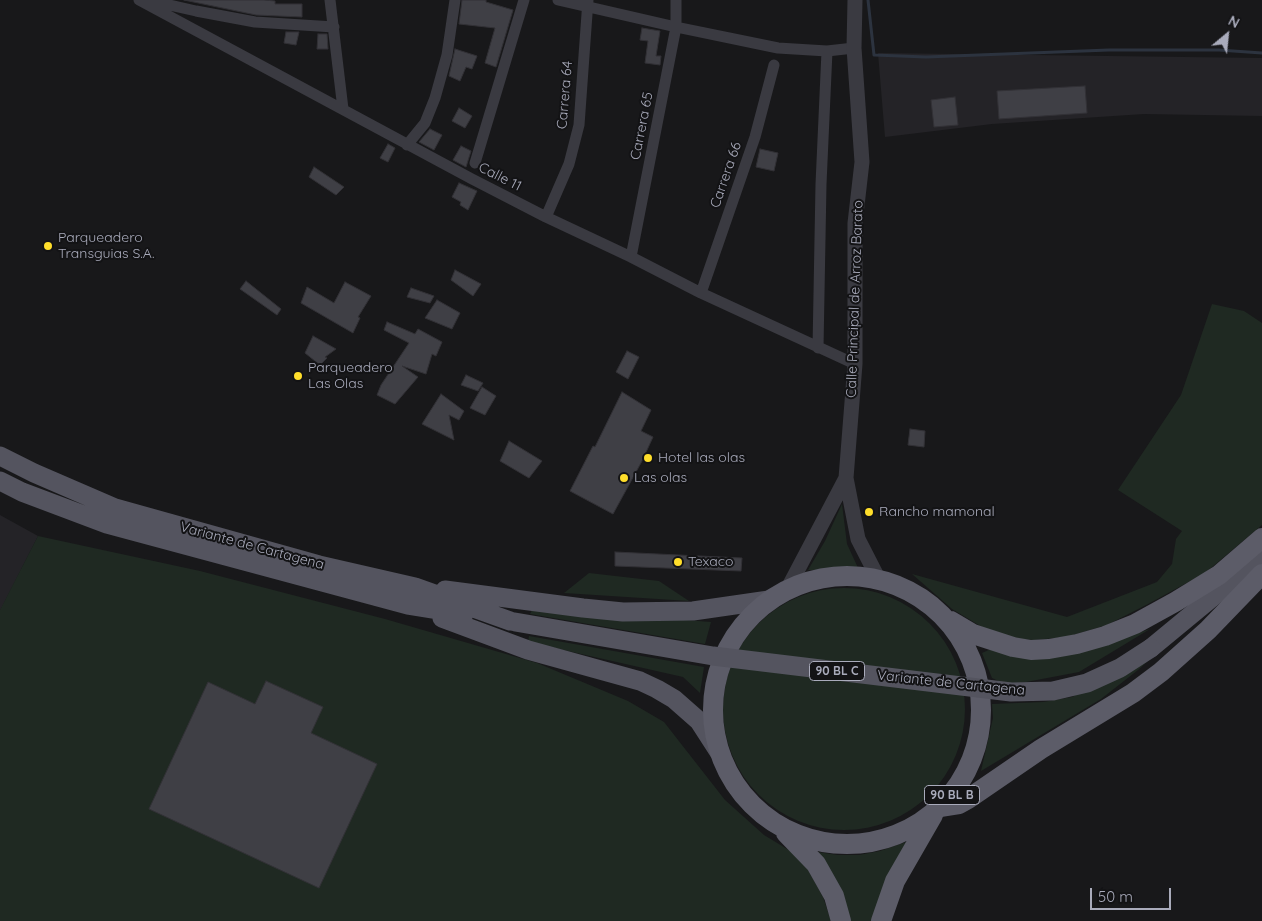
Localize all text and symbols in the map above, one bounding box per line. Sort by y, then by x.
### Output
north arrow [1202,10,1252,60]
text: N [1225,11,1243,32]
street label: Carrera 64 [554,60,576,130]
street label: Carrera 65 [627,91,657,161]
street label: Carrera 66 [707,140,745,210]
street label: Calle 11 [476,159,524,195]
street label: Calle Principal de Arroz Barato [843,200,867,398]
place label: Parqueadero Transguias S.A. [58,230,154,262]
marker: Parqueadero Transguias S.A. [42,240,54,252]
place label: Parqueadero Las Olas [308,360,393,392]
marker: Parqueadero Las Olas [292,370,304,382]
place label: Hotel las olas [658,450,745,466]
marker: Hotel las olas [642,452,654,464]
place label: Las olas [634,470,687,486]
marker: Las olas [618,472,630,484]
place label: Rancho mamonal [879,504,995,520]
marker: Rancho mamonal [863,506,875,518]
street label: Variante de Cartagena [178,519,326,573]
place label: Texaco [688,554,734,570]
marker: Texaco [672,556,684,568]
road number: 90 BL C [810,661,864,680]
street label: Variante de Cartagena [876,667,1026,699]
road number: 90 BL B [924,786,980,804]
scale bar [1092,878,1173,910]
text: 50 m [1098,887,1133,906]

